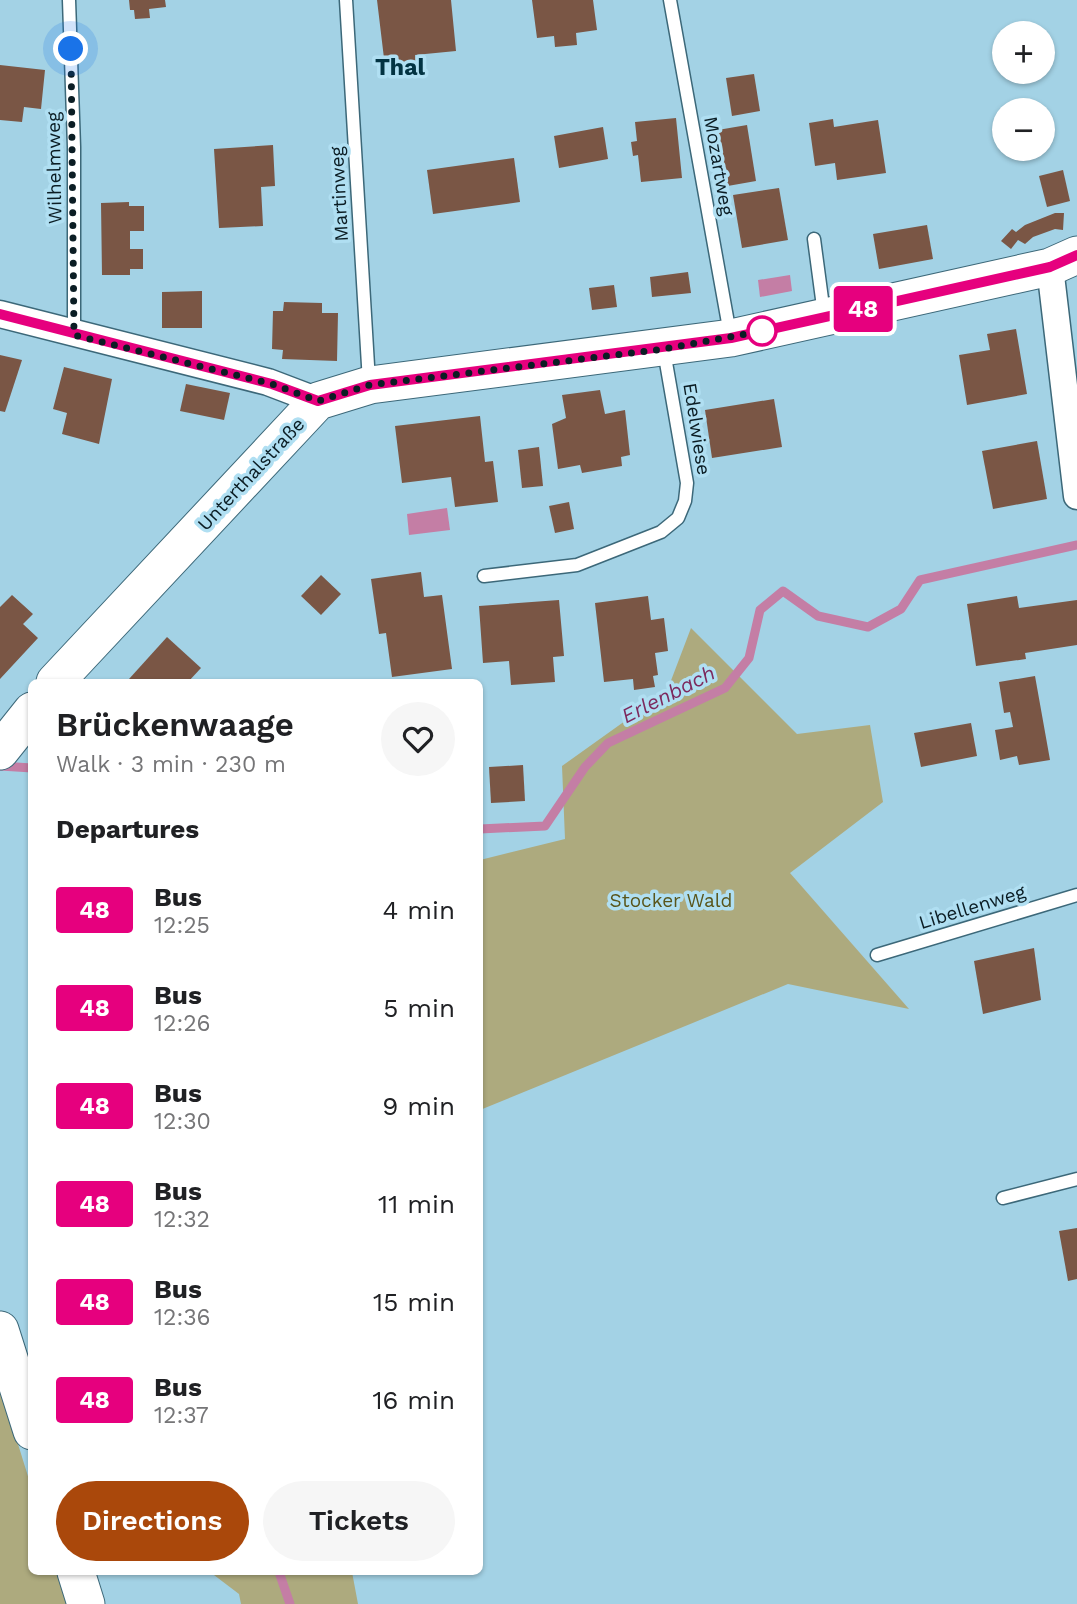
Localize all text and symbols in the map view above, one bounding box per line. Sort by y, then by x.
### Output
map controls [992,21,1055,161]
button: + [992,21,1055,84]
your location [53,31,88,66]
district label: Thal [375,54,425,81]
button: − [992,98,1055,161]
street label: Wilhelmweg [42,111,66,224]
street label: Mozartweg [699,115,739,218]
street label: Martinweg [325,145,353,242]
line badge: 48 [832,286,894,332]
text: 48 [848,295,878,323]
unlabelled marker [747,316,777,346]
street label: Edelwiese [678,381,716,477]
street label: Unterthalstraße [193,413,309,535]
water label: Erlenbach [617,660,719,728]
button: heart [381,702,455,776]
text: Brückenwaage [56,705,294,744]
text: Walk · 3 min · 230 m [56,751,286,778]
text: Departures [56,814,199,844]
street label: Libellenweg [916,880,1029,934]
text: Bus [154,882,202,912]
park label: Stocker Wald [610,889,732,912]
text: 4 min [382,895,455,925]
text: 48 [79,896,110,924]
text: 12:25 [154,912,210,939]
text: Bus [154,980,202,1010]
text: 5 min [383,993,455,1023]
text: 48 [79,994,110,1022]
text: 12:26 [154,1010,211,1037]
text: Bus [154,1078,202,1108]
text: 9 min [382,1091,455,1121]
text: 48 [79,1092,110,1120]
text: 12:30 [154,1108,211,1135]
text: Bus [154,1176,202,1206]
text: 11 min [378,1189,455,1219]
text: 48 [79,1190,110,1218]
text: 12:32 [154,1206,210,1233]
text: Bus [154,1274,202,1304]
text: 15 min [373,1287,455,1317]
text: 48 [79,1288,110,1316]
text: 12:36 [154,1304,211,1331]
text: Bus [154,1372,202,1402]
text: 16 min [372,1385,455,1415]
text: 48 [79,1386,110,1414]
text: 12:37 [154,1402,209,1429]
button: Directions [56,1481,249,1561]
button: Tickets [263,1481,455,1561]

